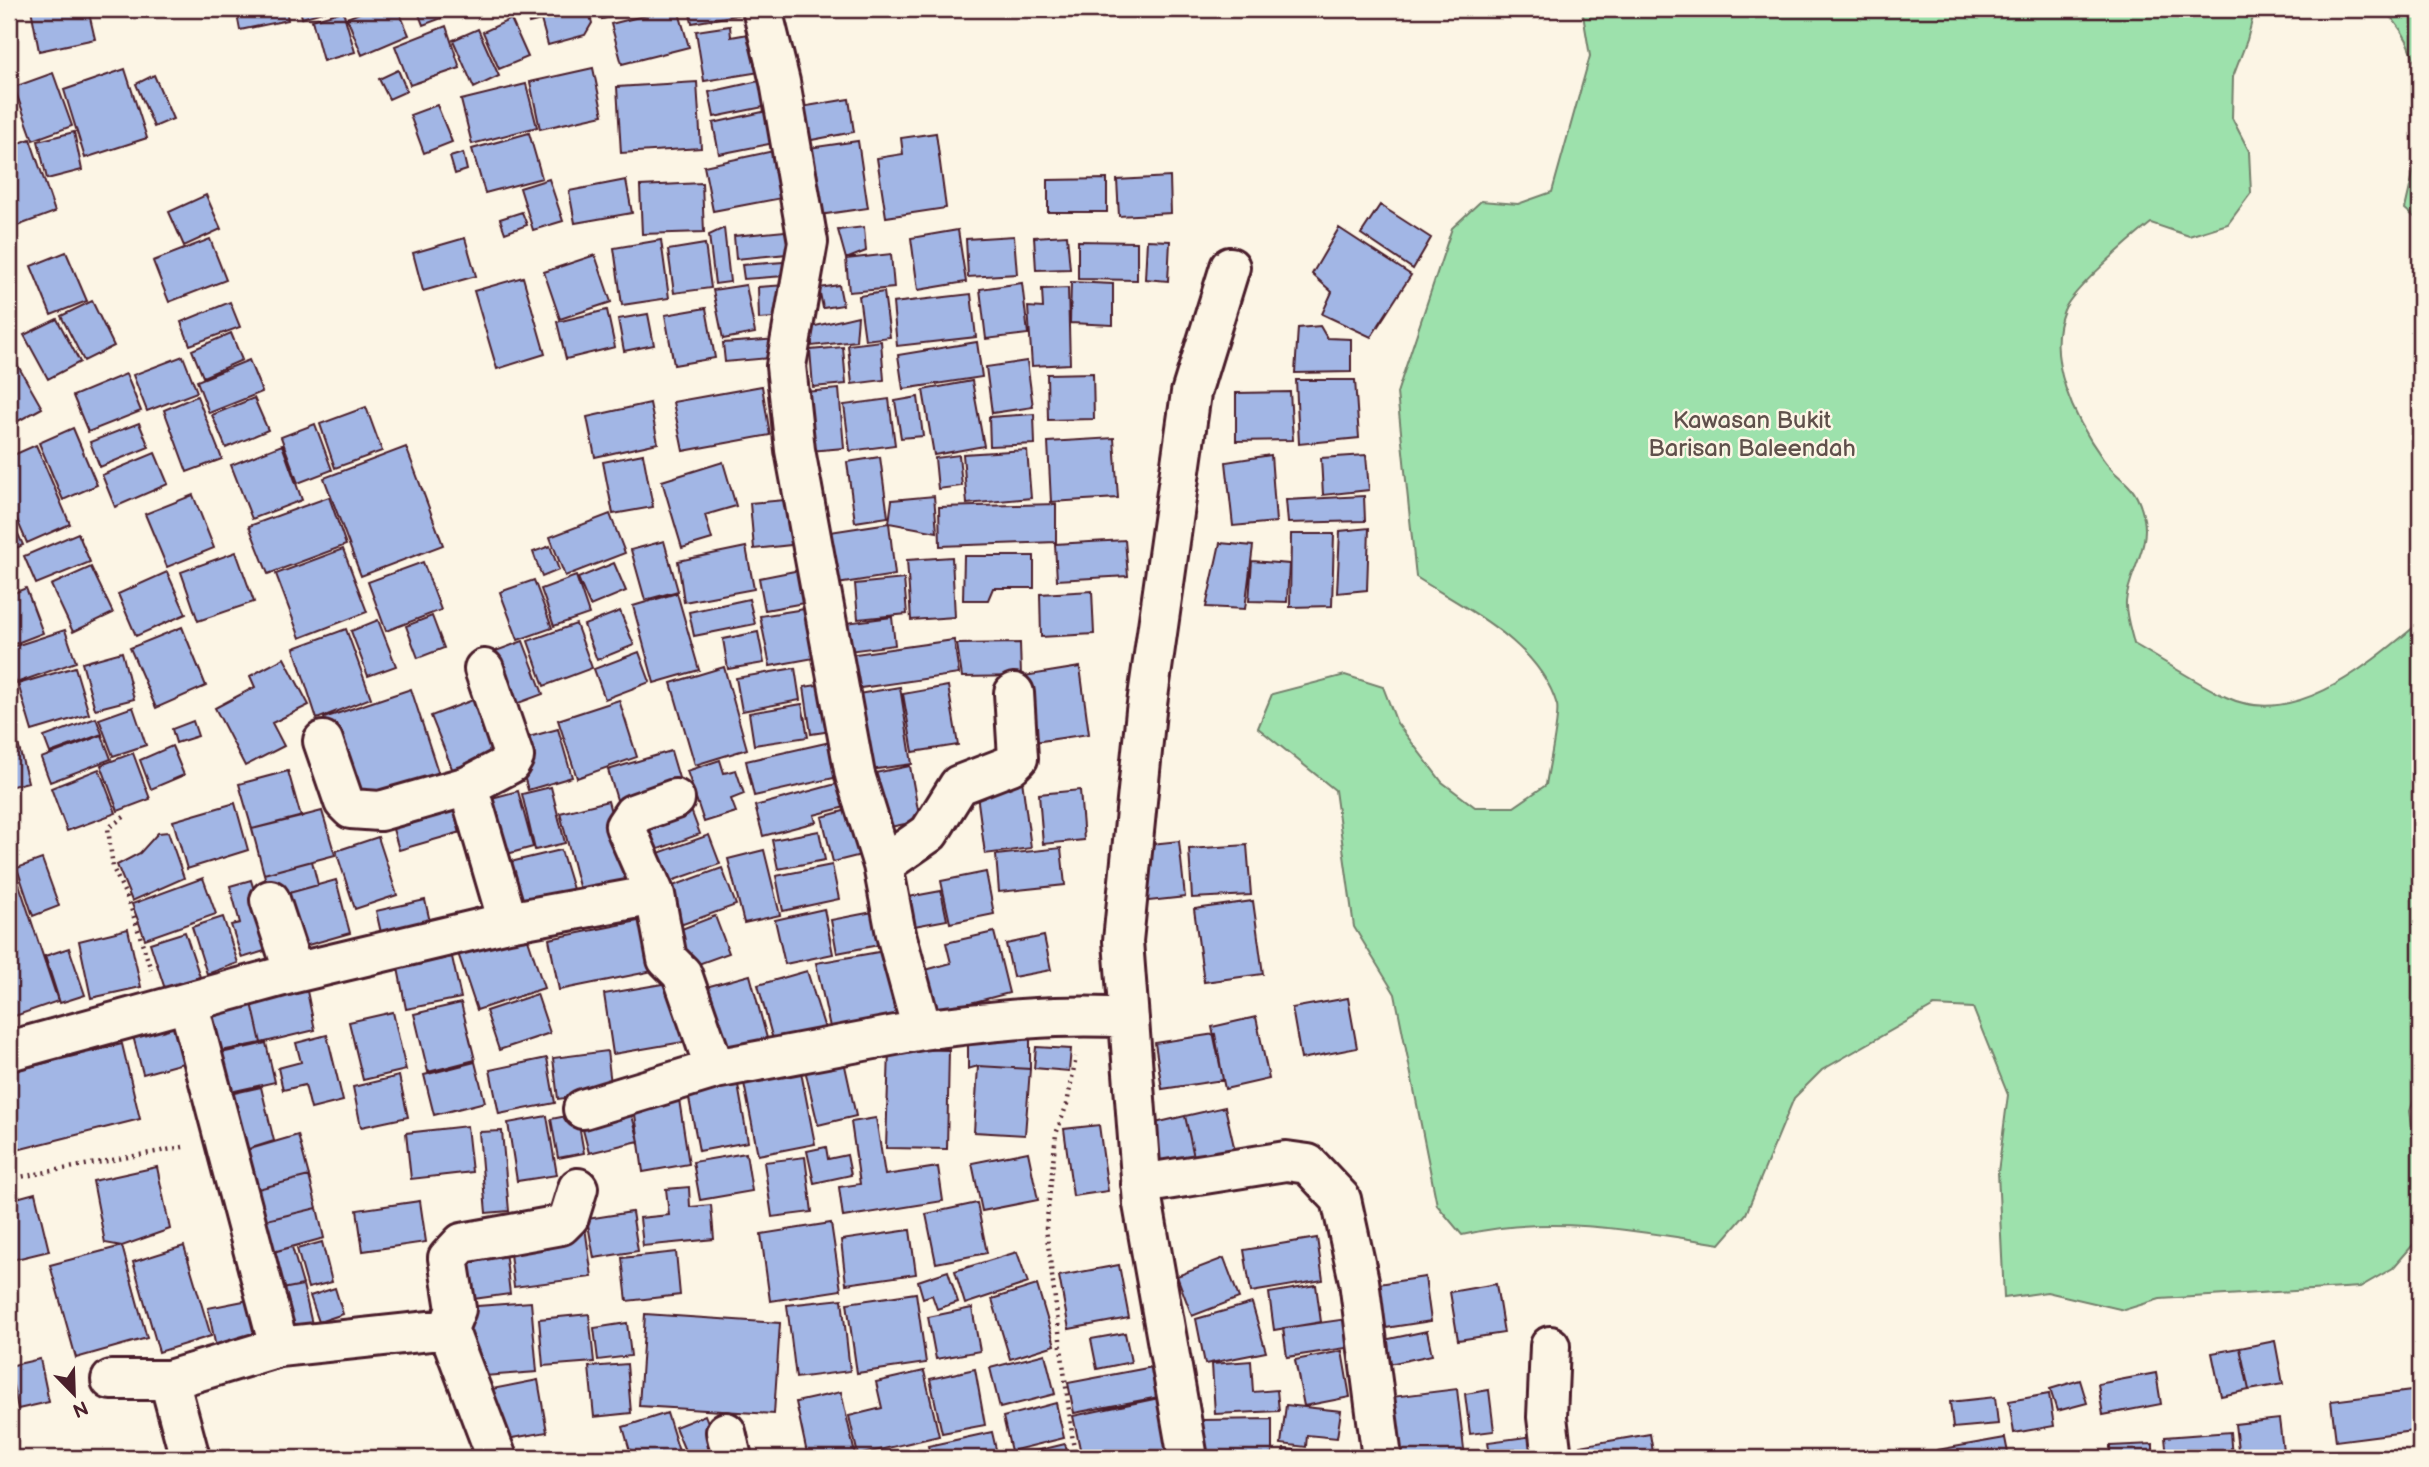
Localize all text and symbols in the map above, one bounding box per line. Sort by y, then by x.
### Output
park label: Kawasan Bukit Barisan Baleendah [1648,406,1856,463]
north arrow [38,1358,108,1428]
text: N [69,1395,91,1422]

